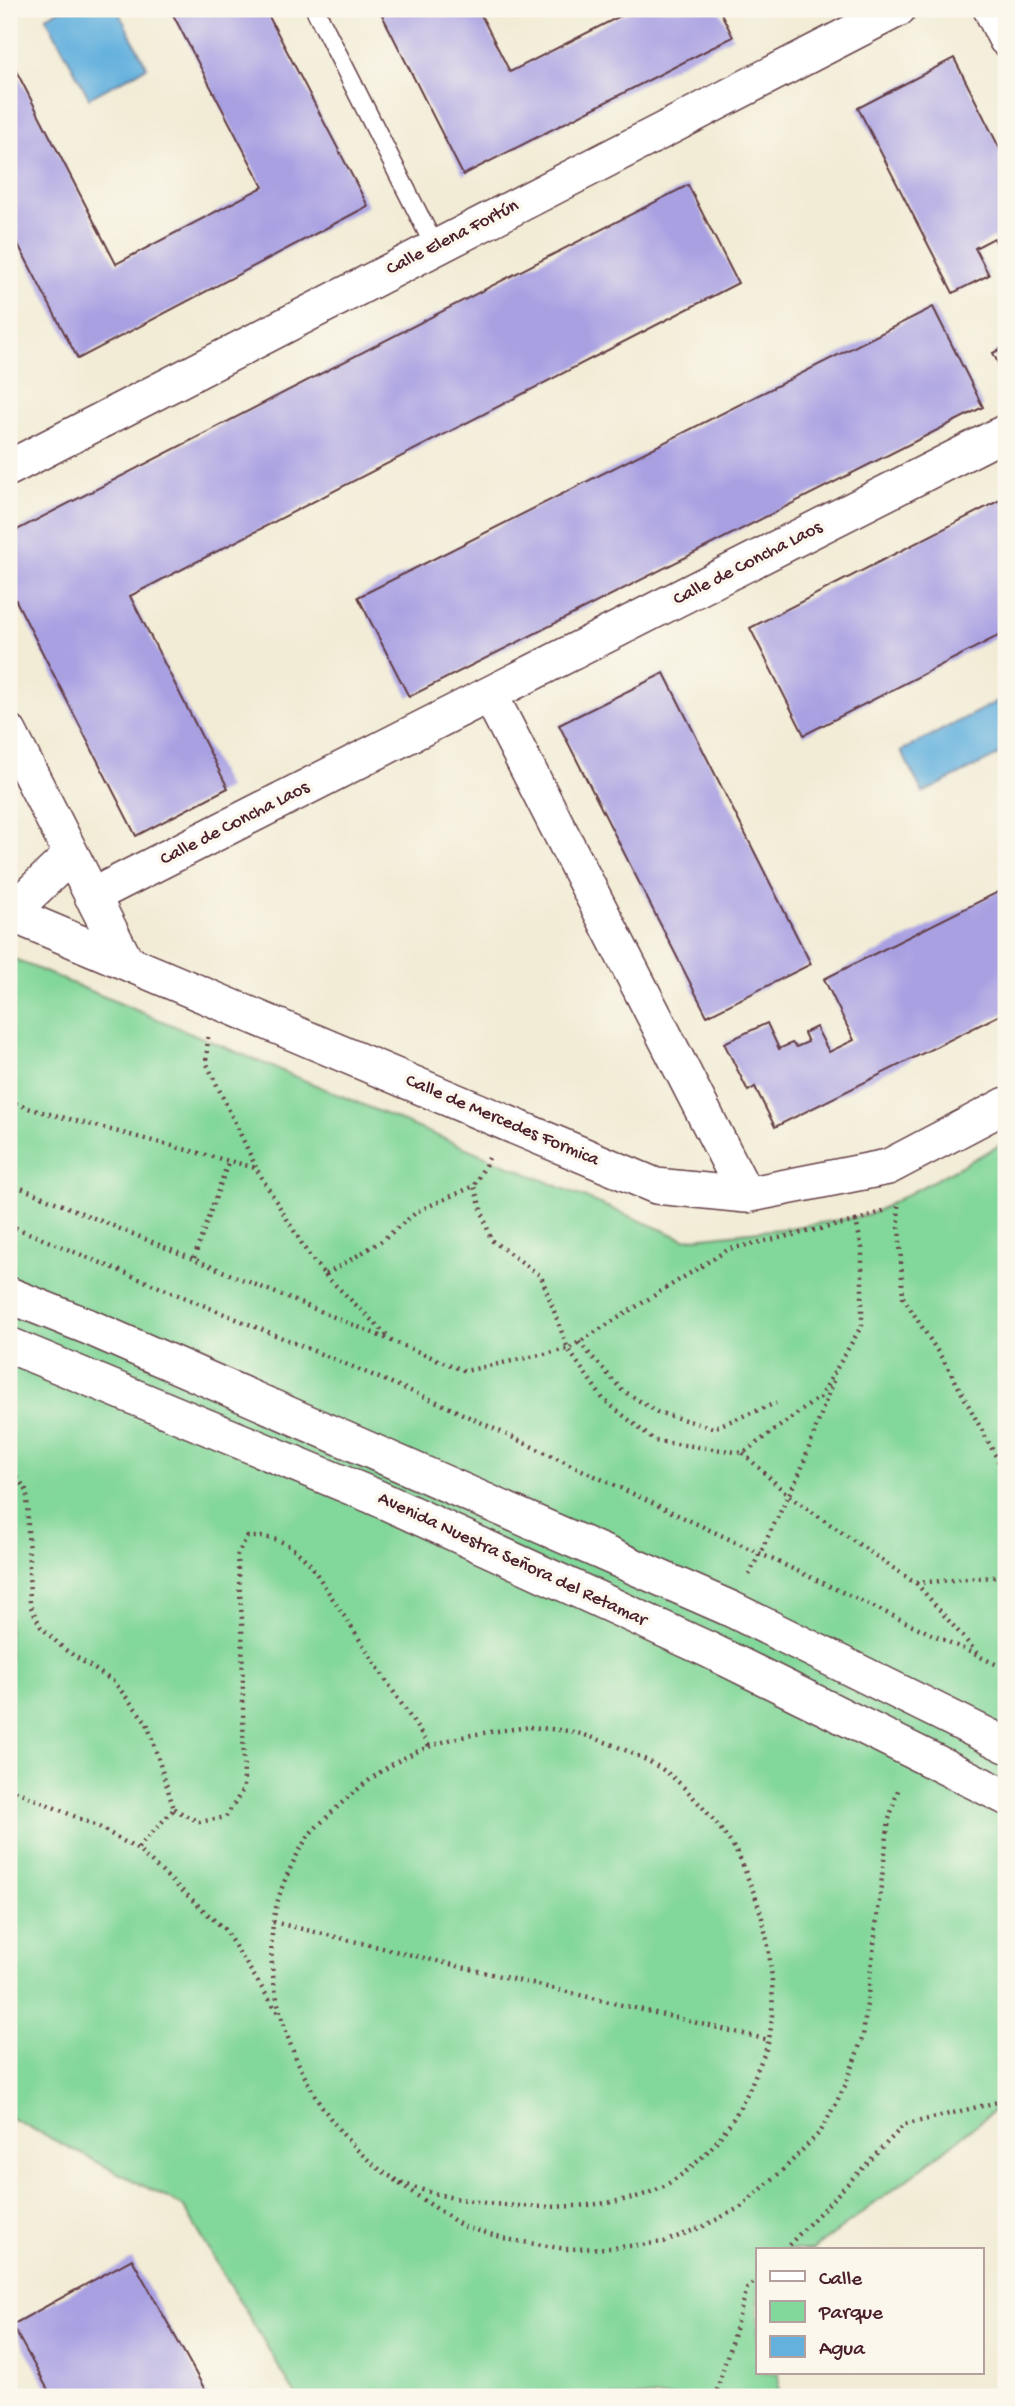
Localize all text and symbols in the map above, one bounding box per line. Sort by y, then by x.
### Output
street label: Calle Elena Fortún [383,195,523,281]
street label: Calle de Concha Laos [670,516,827,612]
street label: Calle de Concha Laos [157,776,314,872]
street label: Calle de Mercedes Formica [402,1070,604,1173]
street label: Avenida Nuestra Señora del Retamar [374,1487,652,1634]
legend [756,2248,984,2374]
text: Calle [819,2268,863,2293]
text: Parque [818,2302,884,2327]
text: Agua [819,2338,866,2363]

